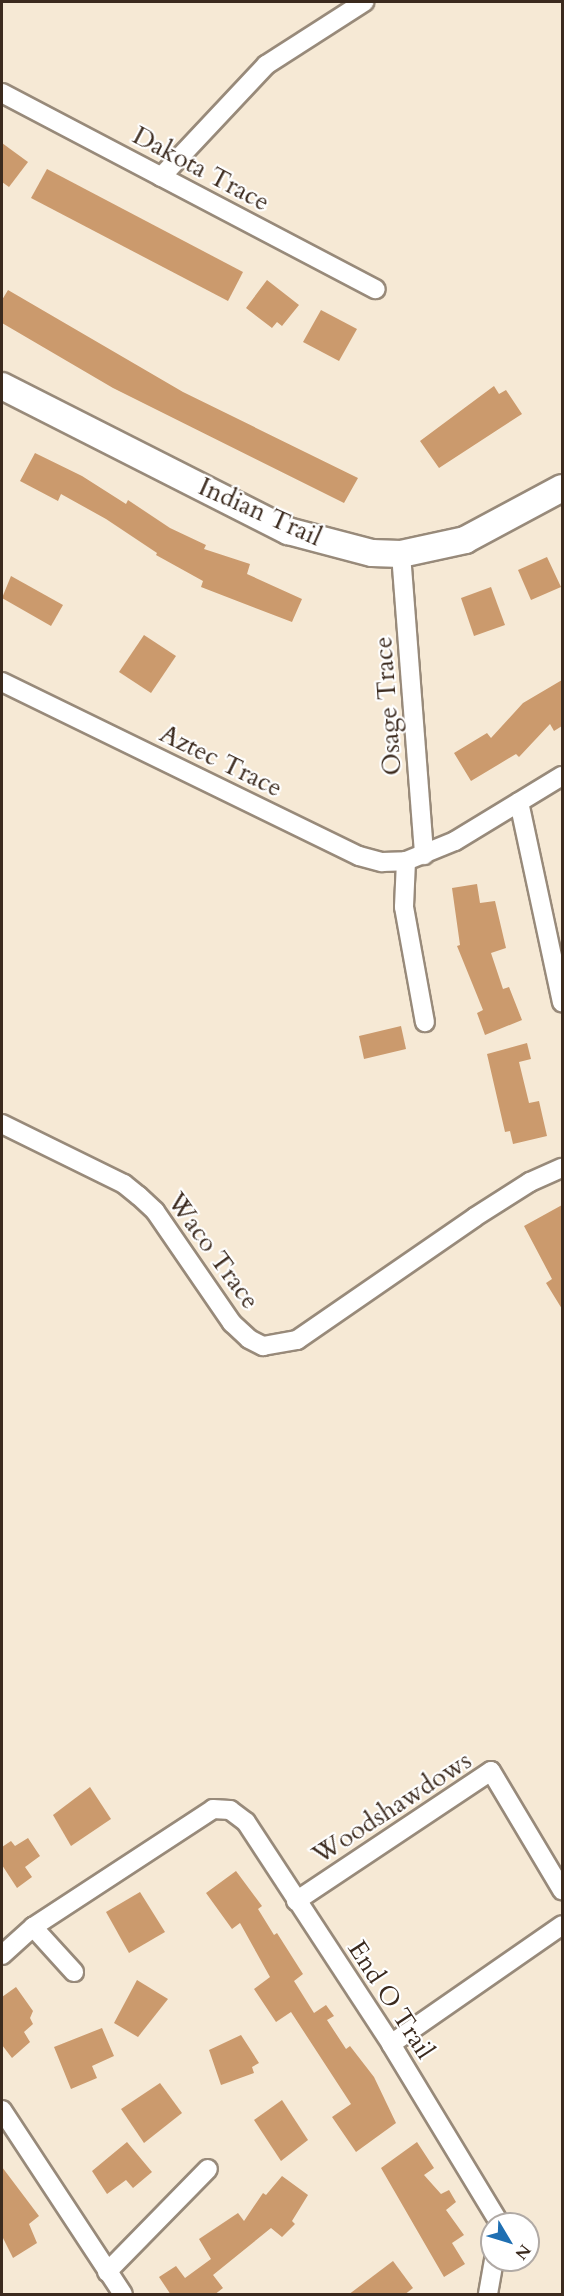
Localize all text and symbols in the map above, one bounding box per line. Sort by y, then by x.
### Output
street label: Dakota Trace [127,120,275,218]
street label: Indian Trail [194,471,326,553]
street label: Osage Trace [368,635,408,777]
street label: Aztec Trace [155,718,287,804]
street label: Waco Trace [160,1187,266,1315]
street label: Woodshawdows [307,1745,477,1871]
street label: End O Trail [341,1935,441,2065]
north arrow [480,2212,540,2272]
text: N [510,2240,536,2264]

